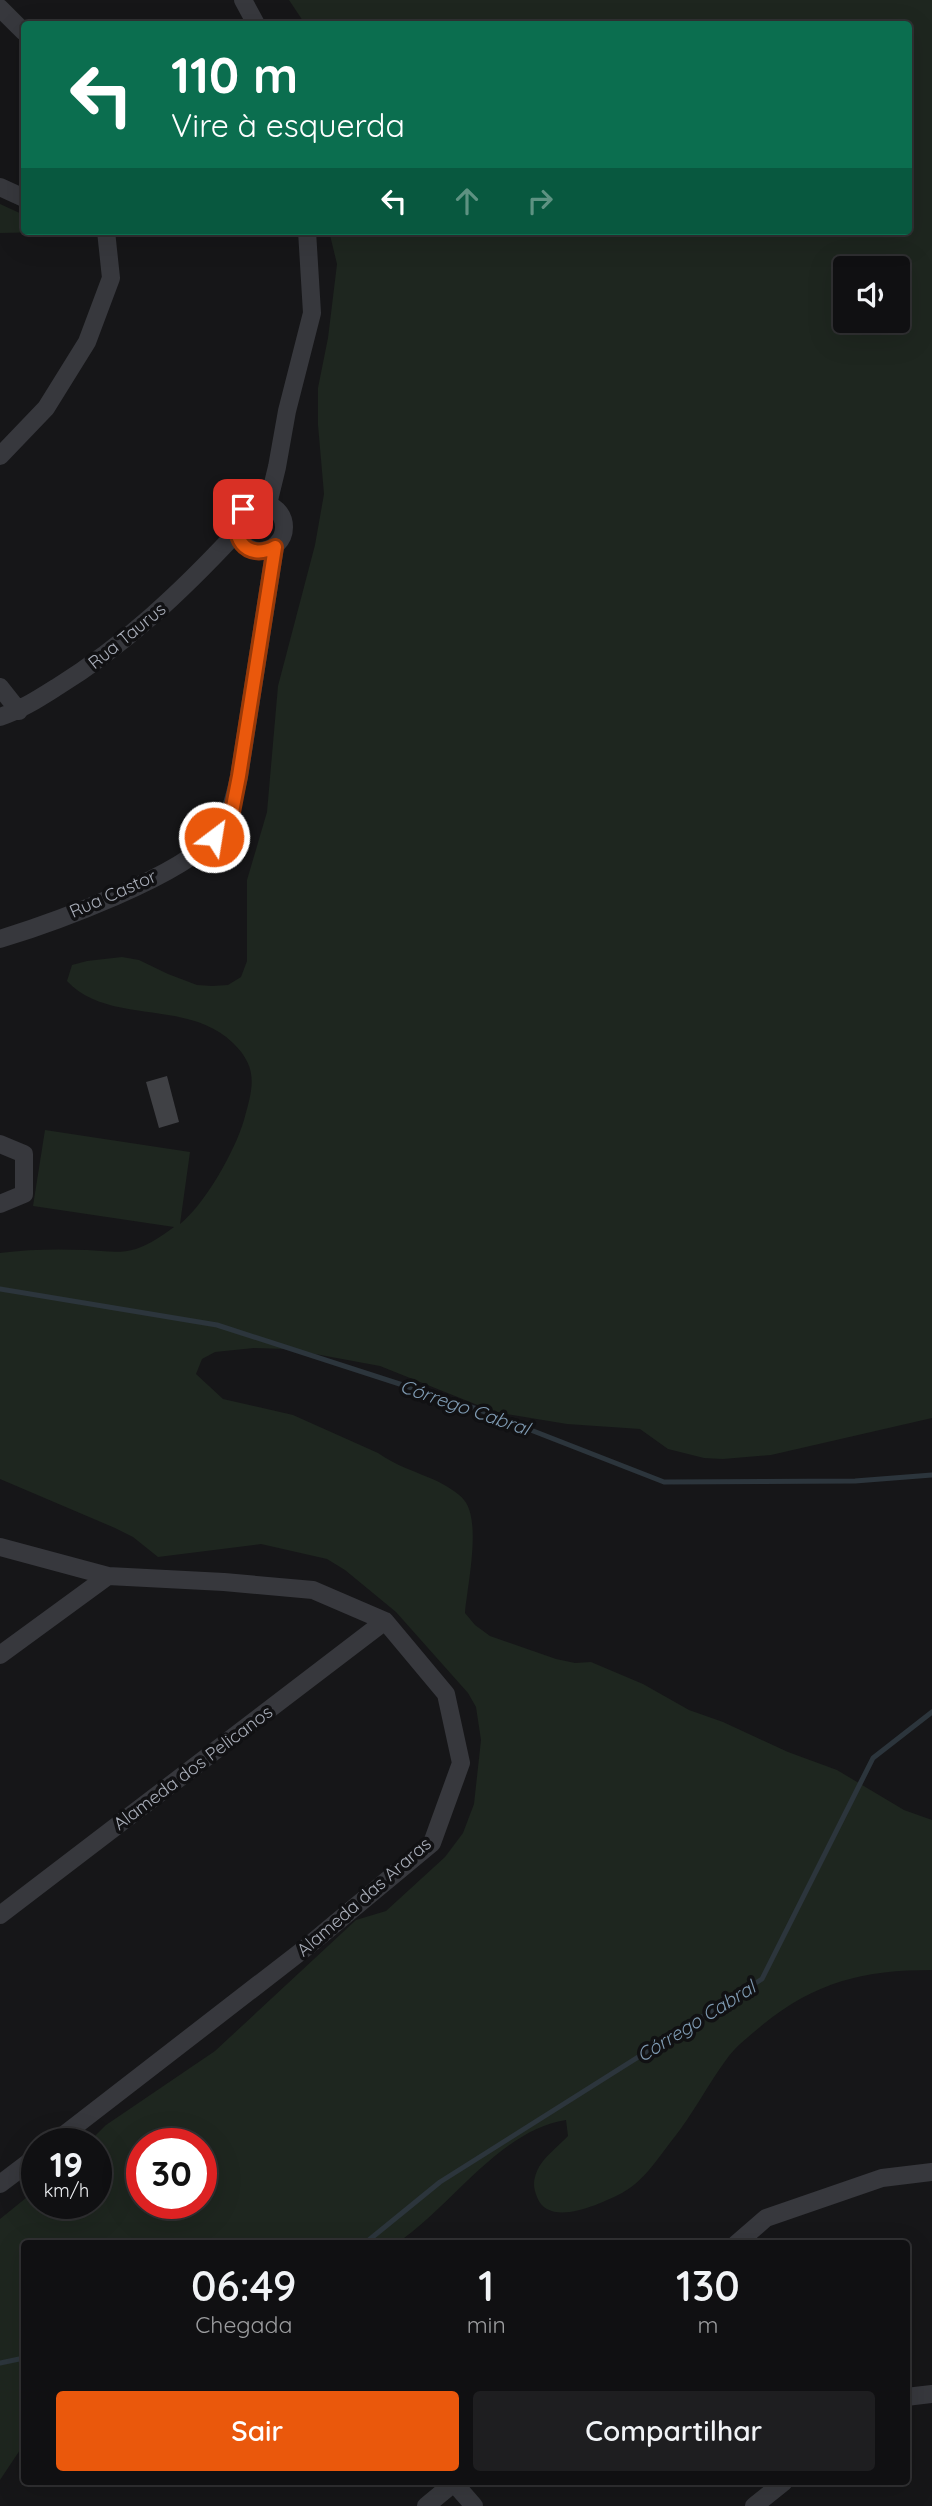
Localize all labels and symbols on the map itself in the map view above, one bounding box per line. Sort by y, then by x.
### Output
pin [213,479,273,539]
street label: Rua Taurus [83,597,170,674]
position arrow [177,800,251,874]
street label: Rua Castor [66,864,160,923]
water label: Córrego Cabral [397,1374,535,1441]
street label: Alameda dos Pelicanos [108,1700,277,1835]
street label: Alameda das Araras [292,1832,436,1961]
water label: Córrego Cabral [632,1974,762,2067]
speed limit sign: 30 [126,2128,217,2219]

